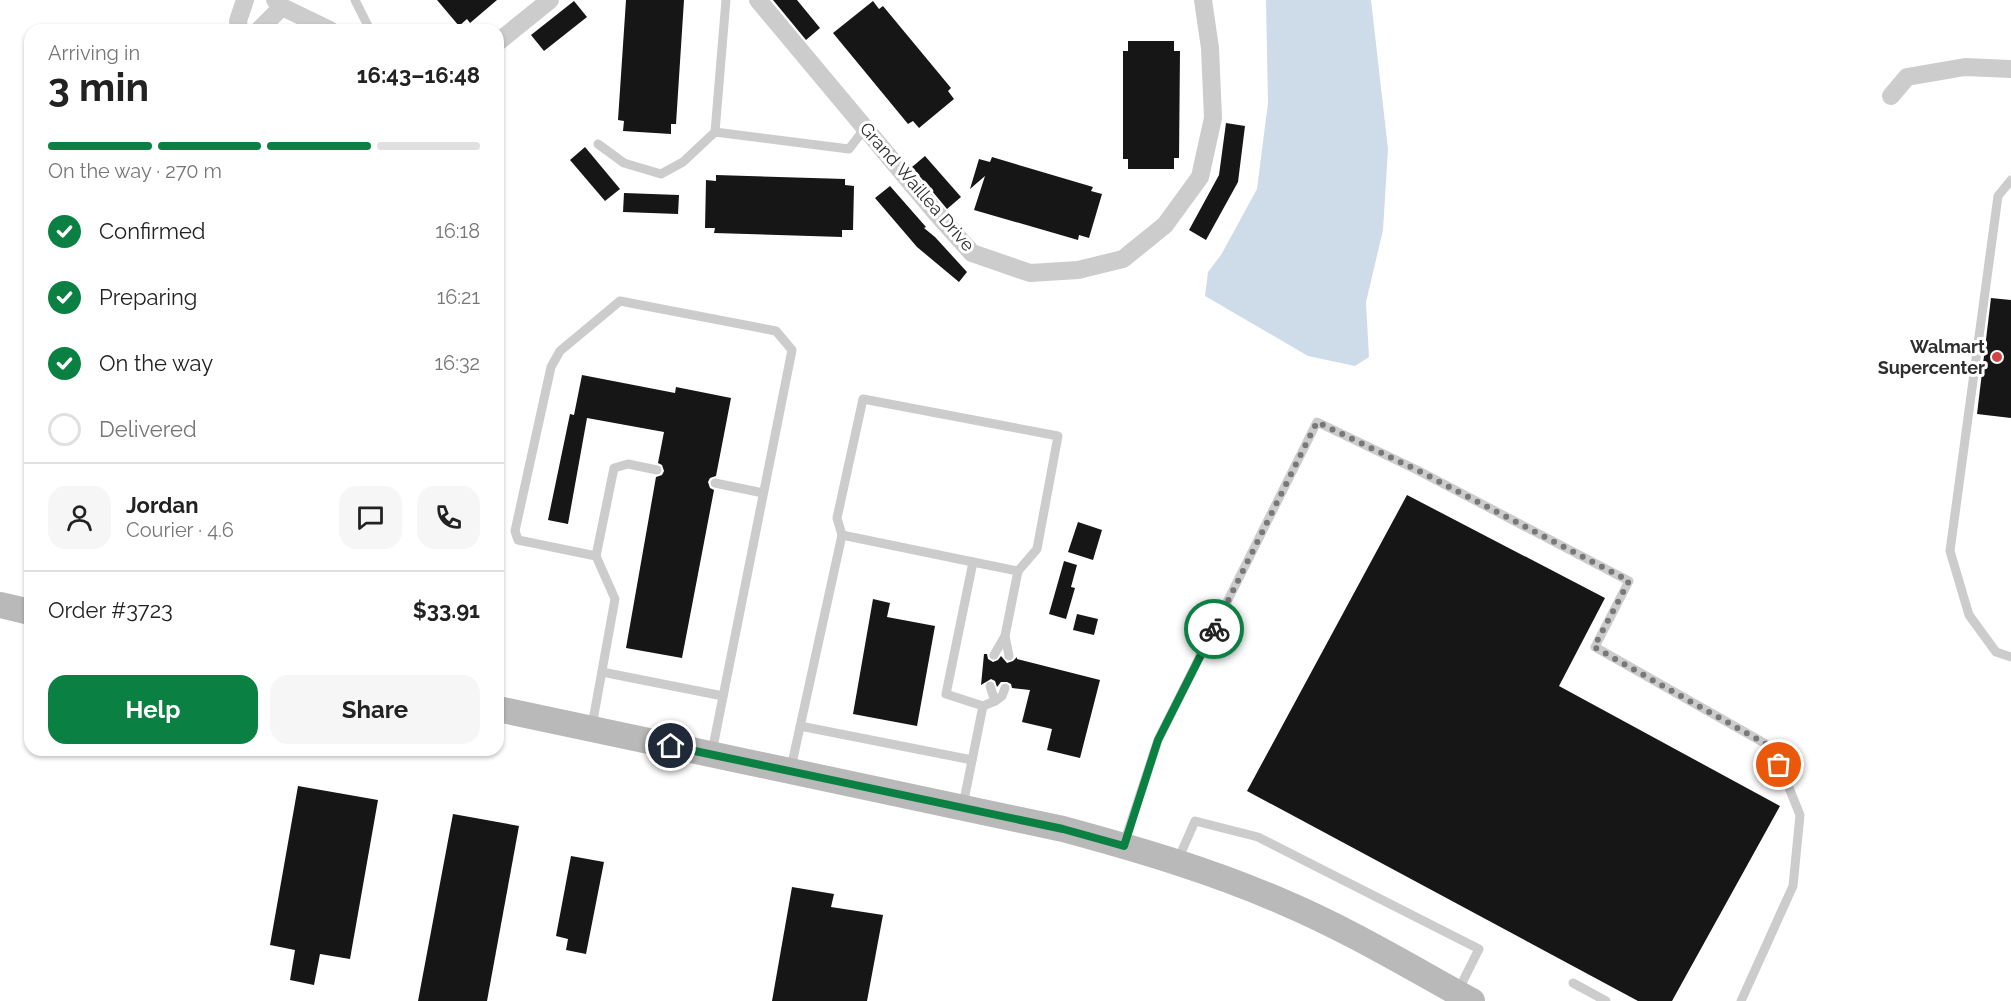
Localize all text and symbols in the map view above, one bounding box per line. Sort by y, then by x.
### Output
text: Arriving in [48,41,140,65]
text: 16:43–16:48 [357,62,480,88]
text: 3 min [48,64,149,110]
street label: Grand Waillea Drive [856,118,979,256]
text: On the way · 270 m [48,159,222,183]
icon: check [48,215,81,248]
text: Confirmed [99,218,206,244]
text: 16:18 [435,219,480,243]
icon: check [48,281,81,314]
text: Preparing [99,284,197,310]
text: 16:21 [437,285,480,309]
place label: Walmart Supercenter [1878,336,1985,378]
icon: check [48,347,81,380]
text: On the way [99,350,213,376]
marker: Walmart Supercenter [1990,350,2004,364]
text: 16:32 [435,351,480,375]
text: Delivered [99,416,197,442]
button: person [48,486,111,549]
button: chat [339,486,402,549]
button: phone [417,486,480,549]
text: Jordan [126,492,198,518]
text: Courier · 4.6 [126,518,234,542]
text: Order #3723 [48,597,173,623]
text: $33.91 [413,597,480,623]
courier [1184,599,1244,659]
icon: bike [1198,613,1231,646]
button: Help [48,675,258,744]
button: Share [270,675,480,744]
pin [645,720,696,771]
icon: home [654,729,687,762]
pin [1753,739,1804,790]
icon: bag [1762,748,1795,781]

